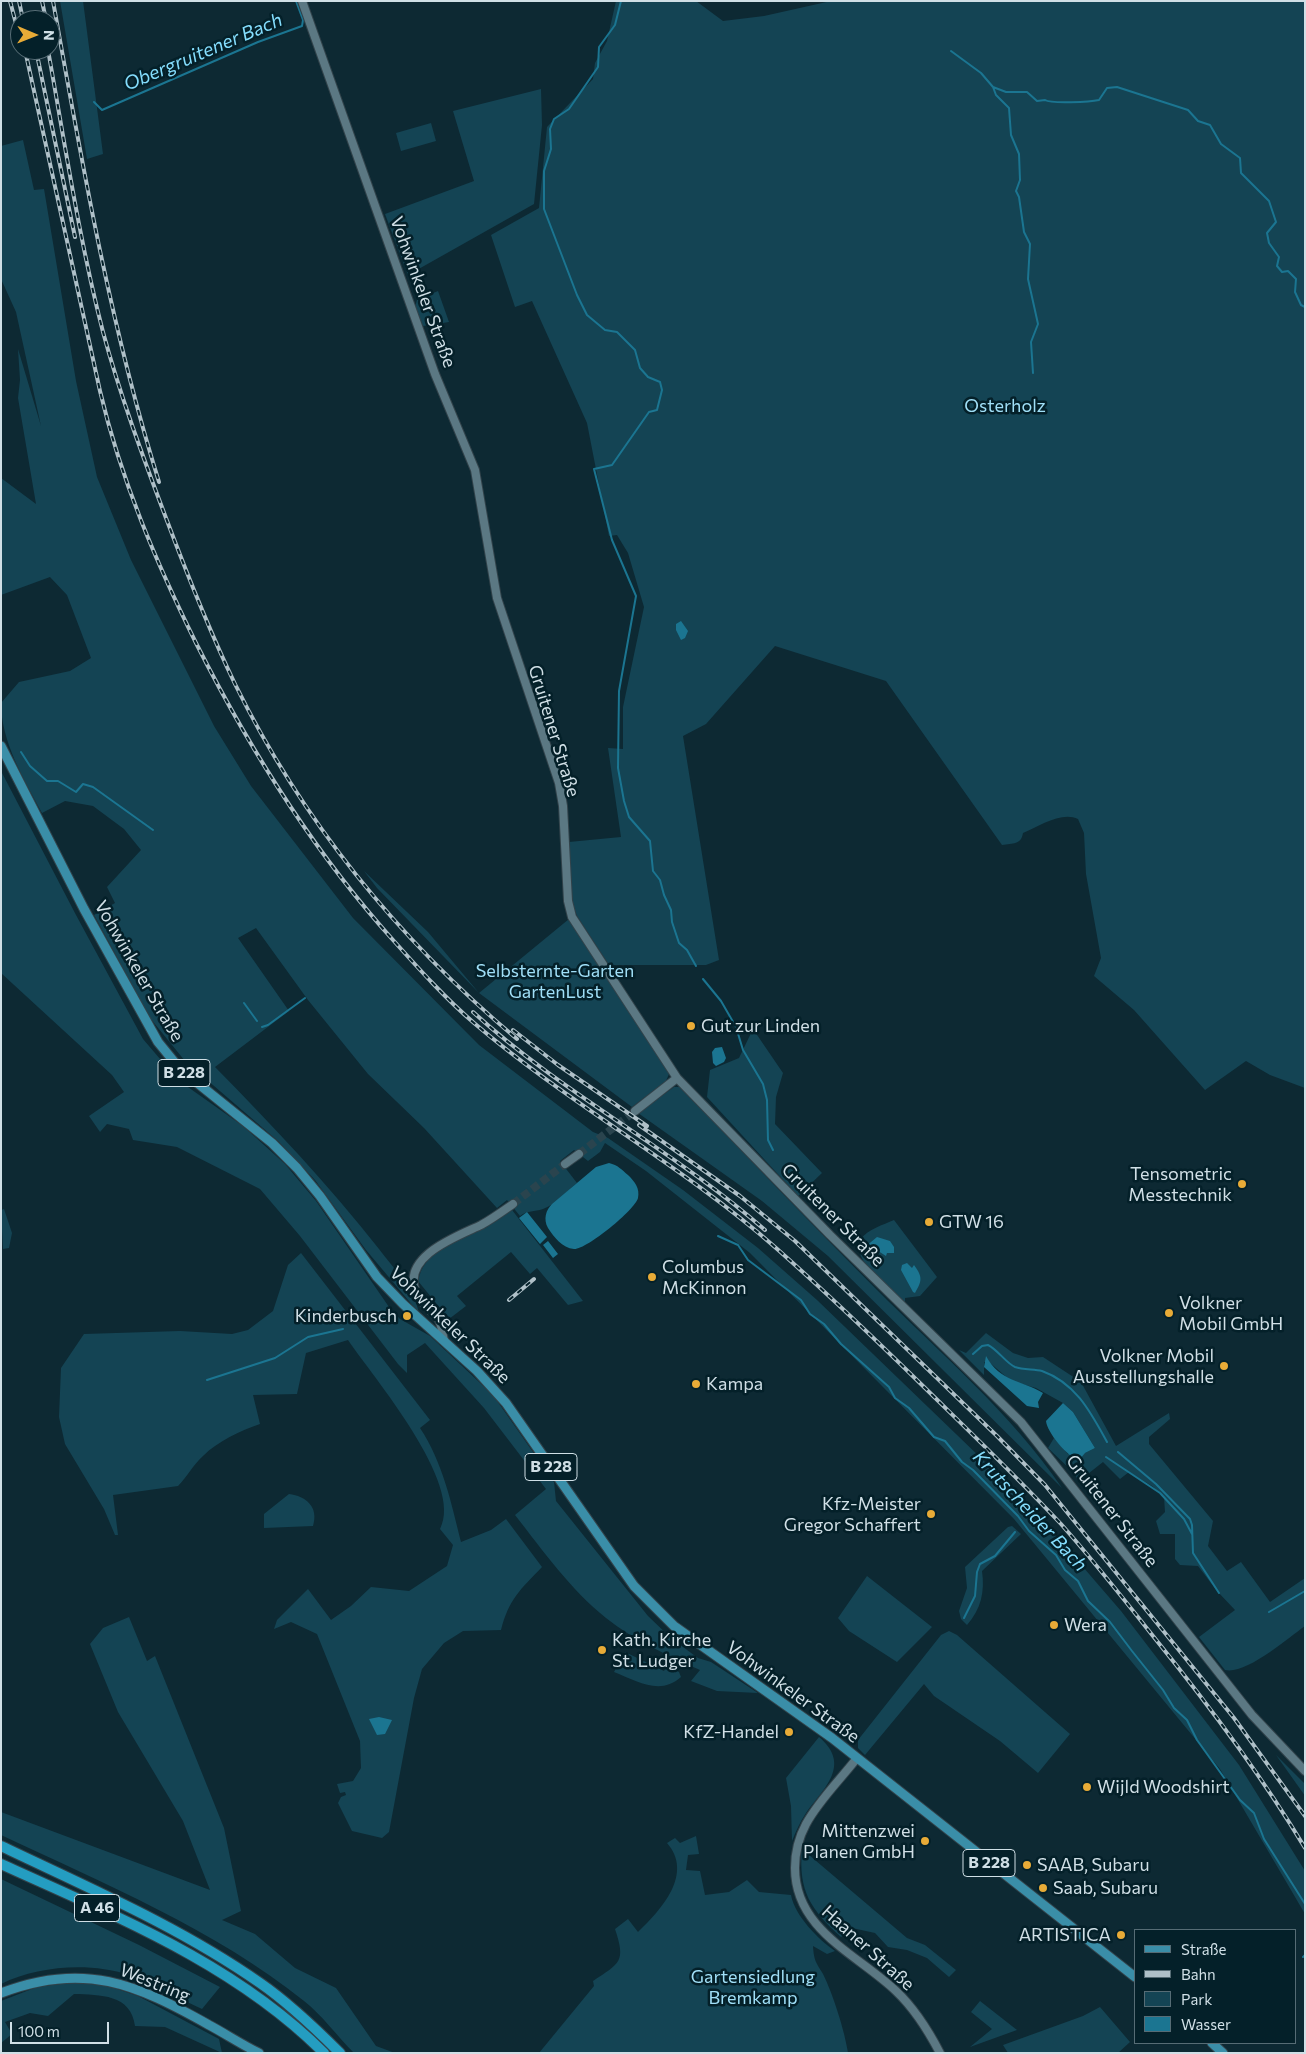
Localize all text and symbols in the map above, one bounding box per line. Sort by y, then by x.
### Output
water label: Obergruitener Bach [120,8,286,96]
north arrow [10,10,60,60]
text: N [41,30,58,41]
street label: Vohwinkeler Straße [386,213,460,371]
park label: Osterholz [964,395,1046,417]
street label: Gruitener Straße [524,662,584,800]
street label: Vohwinkeler Straße [90,897,188,1045]
park label: Selbsternte-Garten GartenLust [476,960,634,1002]
place label: Gut zur Linden [701,1015,820,1037]
marker: Gut zur Linden [685,1020,697,1032]
road number: B 228 [158,1060,210,1086]
street label: Gruitener Straße [777,1159,889,1271]
place label: Tensometric Messtechnik [1128,1163,1232,1206]
marker: Tensometric Messtechnik [1236,1178,1248,1190]
place label: GTW 16 [939,1211,1004,1233]
marker: GTW 16 [923,1216,935,1228]
place label: Columbus McKinnon [662,1256,746,1298]
street label: Vohwinkeler Straße [385,1262,515,1388]
marker: Columbus McKinnon [646,1271,658,1283]
place label: Volkner Mobil GmbH [1179,1292,1283,1335]
place label: Kinderbusch [295,1305,397,1327]
marker: Volkner Mobil GmbH [1163,1307,1175,1319]
marker: Kinderbusch [401,1310,413,1322]
place label: Volkner Mobil Ausstellungshalle [1073,1345,1214,1388]
marker: Volkner Mobil Ausstellungshalle [1218,1360,1230,1372]
place label: Kampa [706,1373,763,1395]
marker: Kampa [690,1378,702,1390]
water label: Krutscheider Bach [968,1446,1092,1576]
street label: Gruitener Straße [1061,1450,1163,1572]
road number: B 228 [525,1454,577,1480]
place label: Kfz-Meister Gregor Schaffert [784,1493,921,1536]
marker: Kfz-Meister Gregor Schaffert [925,1508,937,1520]
place label: Wera [1064,1614,1107,1636]
marker: Wera [1048,1619,1060,1631]
place label: Kath. Kirche St. Ludger [612,1629,711,1672]
street label: Vohwinkeler Straße [722,1636,864,1748]
marker: Kath. Kirche St. Ludger [596,1644,608,1656]
place label: KfZ-Handel [683,1721,779,1743]
marker: KfZ-Handel [783,1726,795,1738]
place label: Wijld Woodshirt [1097,1776,1230,1798]
marker: Wijld Woodshirt [1081,1781,1093,1793]
place label: Mittenzwei Planen GmbH [803,1820,915,1862]
marker: Mittenzwei Planen GmbH [919,1835,931,1847]
road number: B 228 [963,1850,1015,1876]
place label: SAAB, Subaru [1037,1854,1150,1876]
marker: SAAB, Subaru [1021,1859,1033,1871]
place label: Saab, Subaru [1053,1877,1158,1899]
marker: Saab, Subaru [1037,1882,1049,1894]
road number: A 46 [74,1895,120,1922]
street label: Haaner Straße [817,1901,919,1995]
place label: ARTISTICA [1019,1924,1111,1946]
marker: ARTISTICA [1115,1929,1127,1941]
legend [1134,1929,1296,2044]
text: Straße [1181,1940,1227,1958]
street label: Westring [117,1959,193,2007]
text: Bahn [1181,1965,1216,1983]
park label: Gartensiedlung Bremkamp [691,1966,815,2008]
text: Park [1181,1990,1212,2008]
scale bar [12,2012,111,2044]
text: Wasser [1181,2015,1231,2033]
text: 100 m [18,2022,60,2040]

